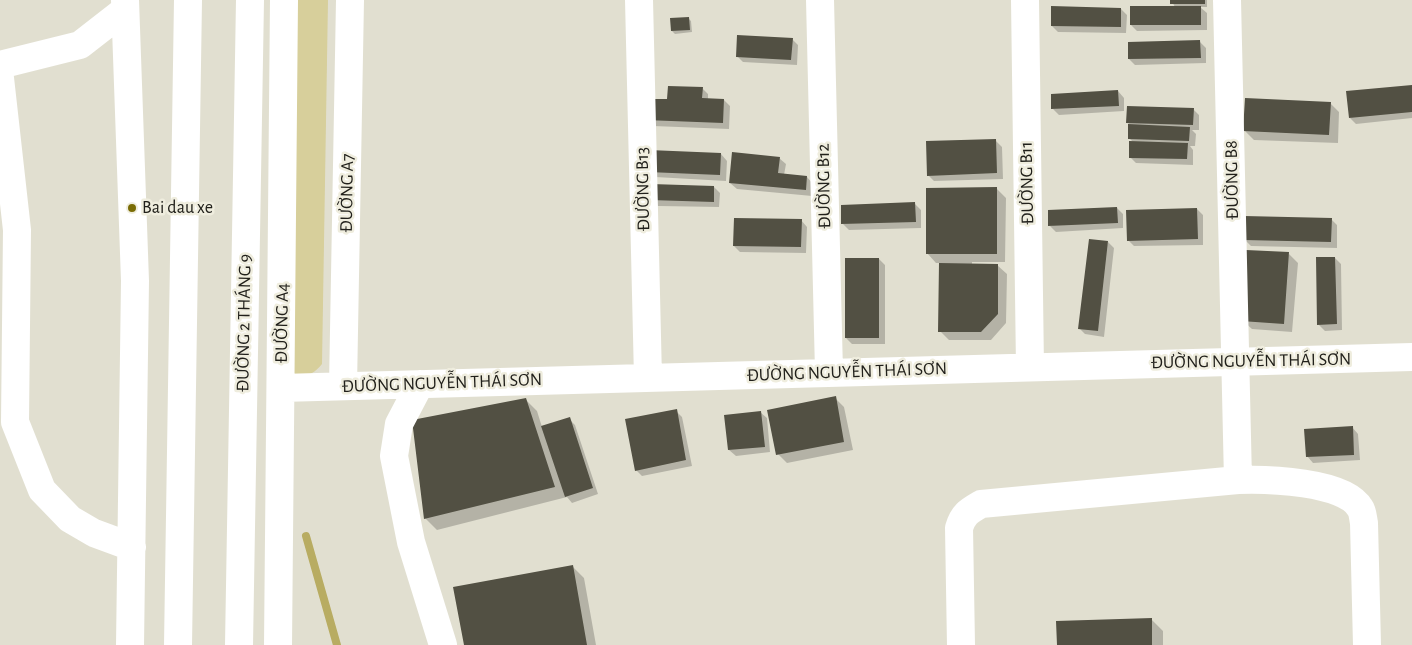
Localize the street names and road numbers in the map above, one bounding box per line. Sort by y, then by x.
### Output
street label: ĐƯỜNG B8 [1221,140,1243,220]
street label: ĐƯỜNG B11 [1015,141,1039,225]
street label: ĐƯỜNG B12 [812,143,836,229]
street label: ĐƯỜNG B13 [631,147,655,231]
street label: ĐƯỜNG A7 [336,153,358,233]
street label: ĐƯỜNG 2 THÁNG 9 [232,254,256,392]
street label: ĐƯỜNG A4 [271,283,293,363]
street label: ĐƯỜNG NGUYỄN THÁI SƠN [1151,348,1351,374]
street label: ĐƯỜNG NGUYỄN THÁI SƠN [746,358,948,386]
street label: ĐƯỜNG NGUYỄN THÁI SƠN [341,369,543,397]

